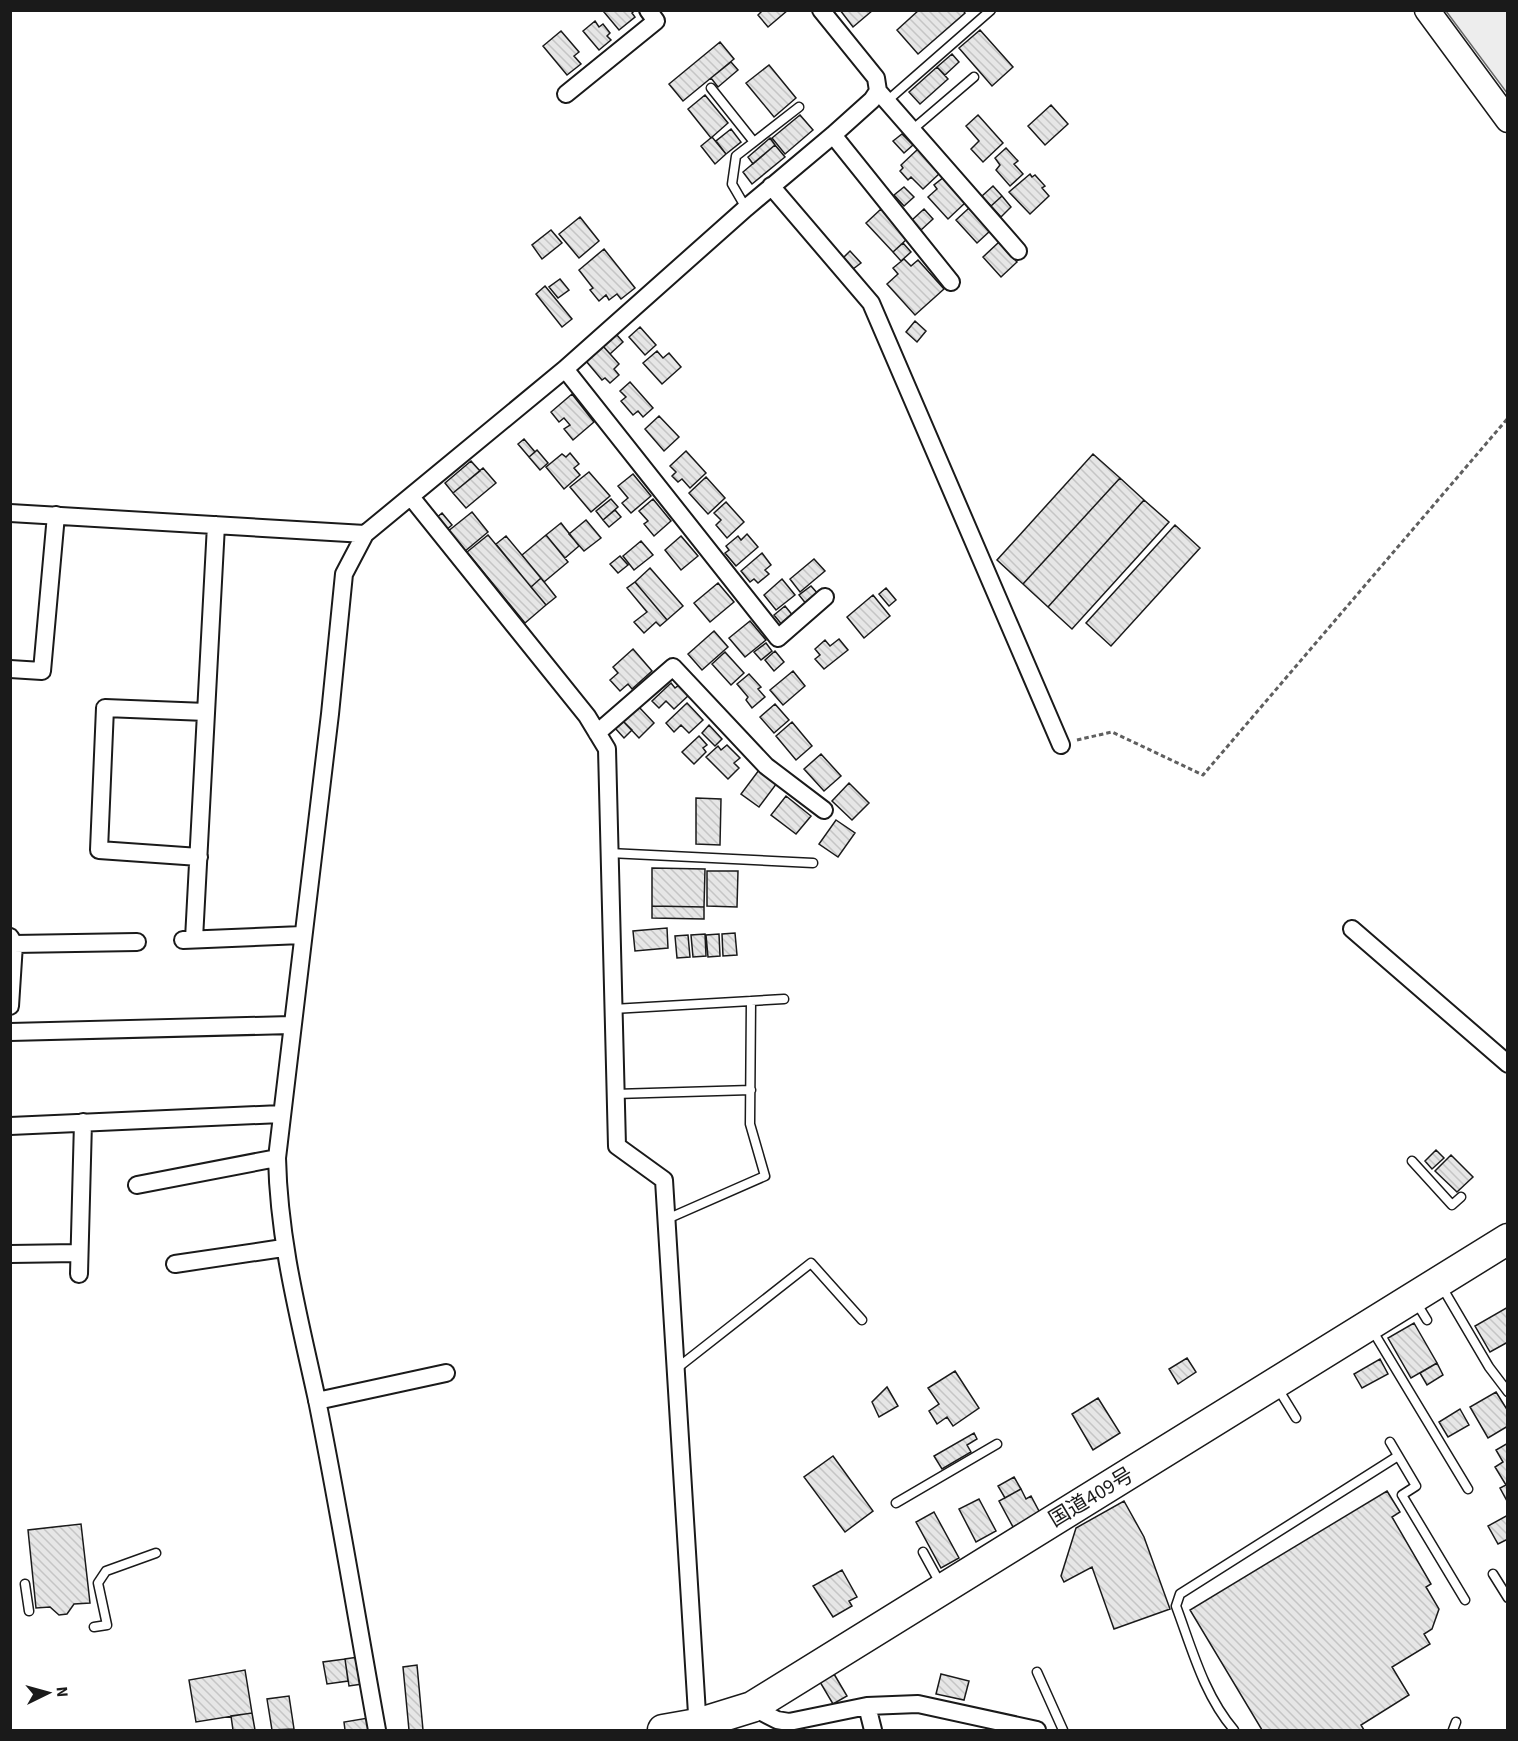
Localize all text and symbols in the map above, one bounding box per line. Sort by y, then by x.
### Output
street label: 国道409号 [1043,1460,1139,1534]
north arrow [18,1663,78,1723]
text: N [51,1686,73,1698]

